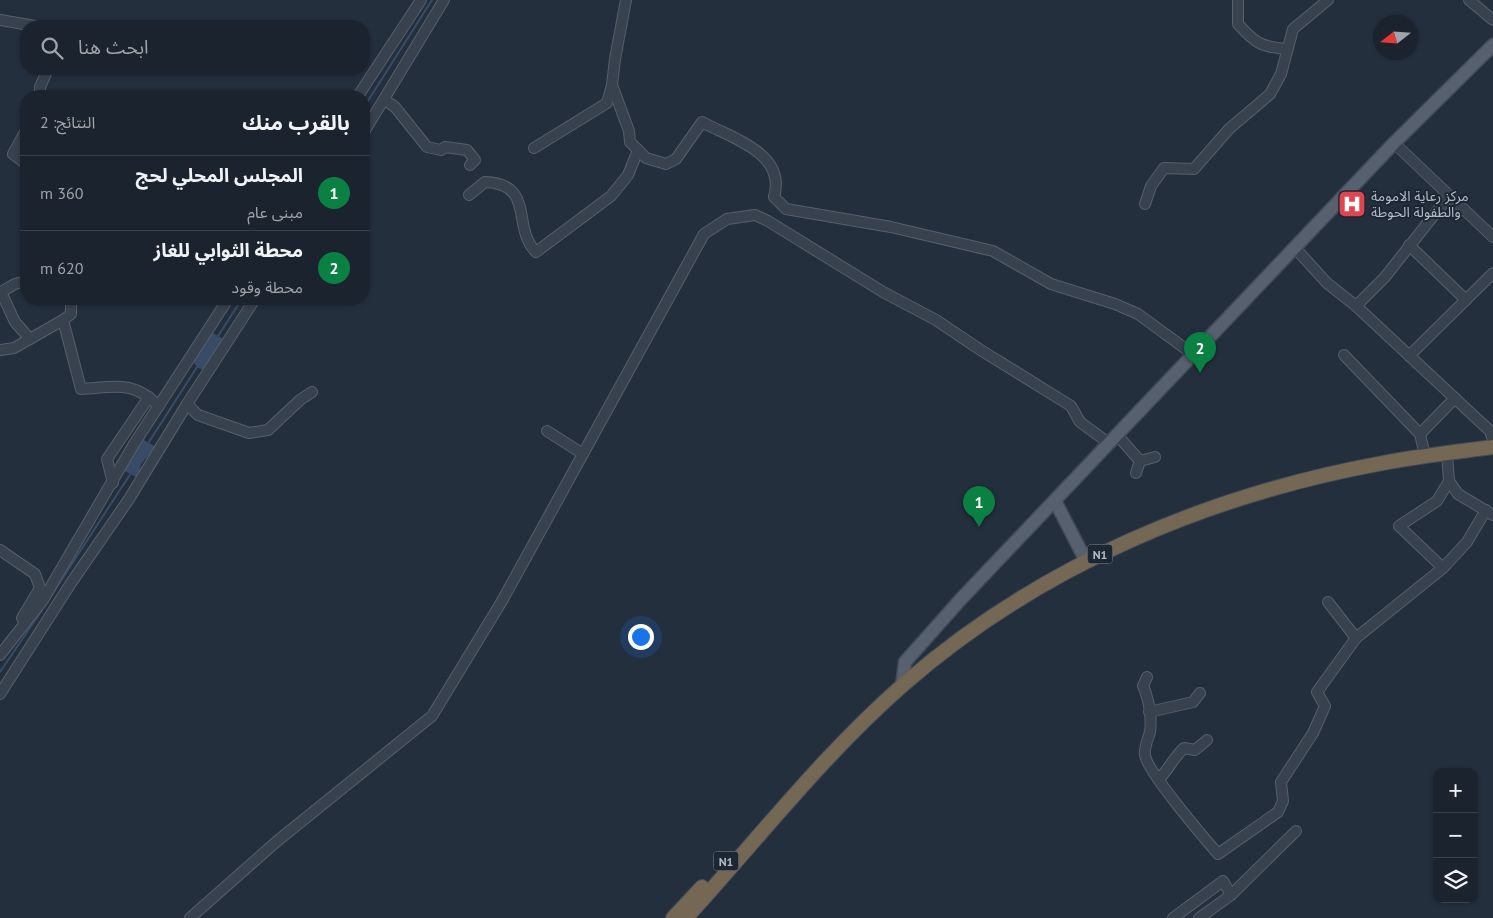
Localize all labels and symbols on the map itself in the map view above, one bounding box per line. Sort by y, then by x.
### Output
north arrow [1373,15,1418,60]
place label: مركز رعاية الامومة والطفولة الحوطة [1371,187,1469,221]
hospital icon: مركز رعاية الامومة والطفولة الحوطة [1337,189,1367,219]
pin: 2 [1184,332,1216,373]
pin: 1 [963,486,995,527]
road number: N1 [1088,544,1112,564]
your location [628,624,654,650]
road number: N1 [714,851,738,870]

